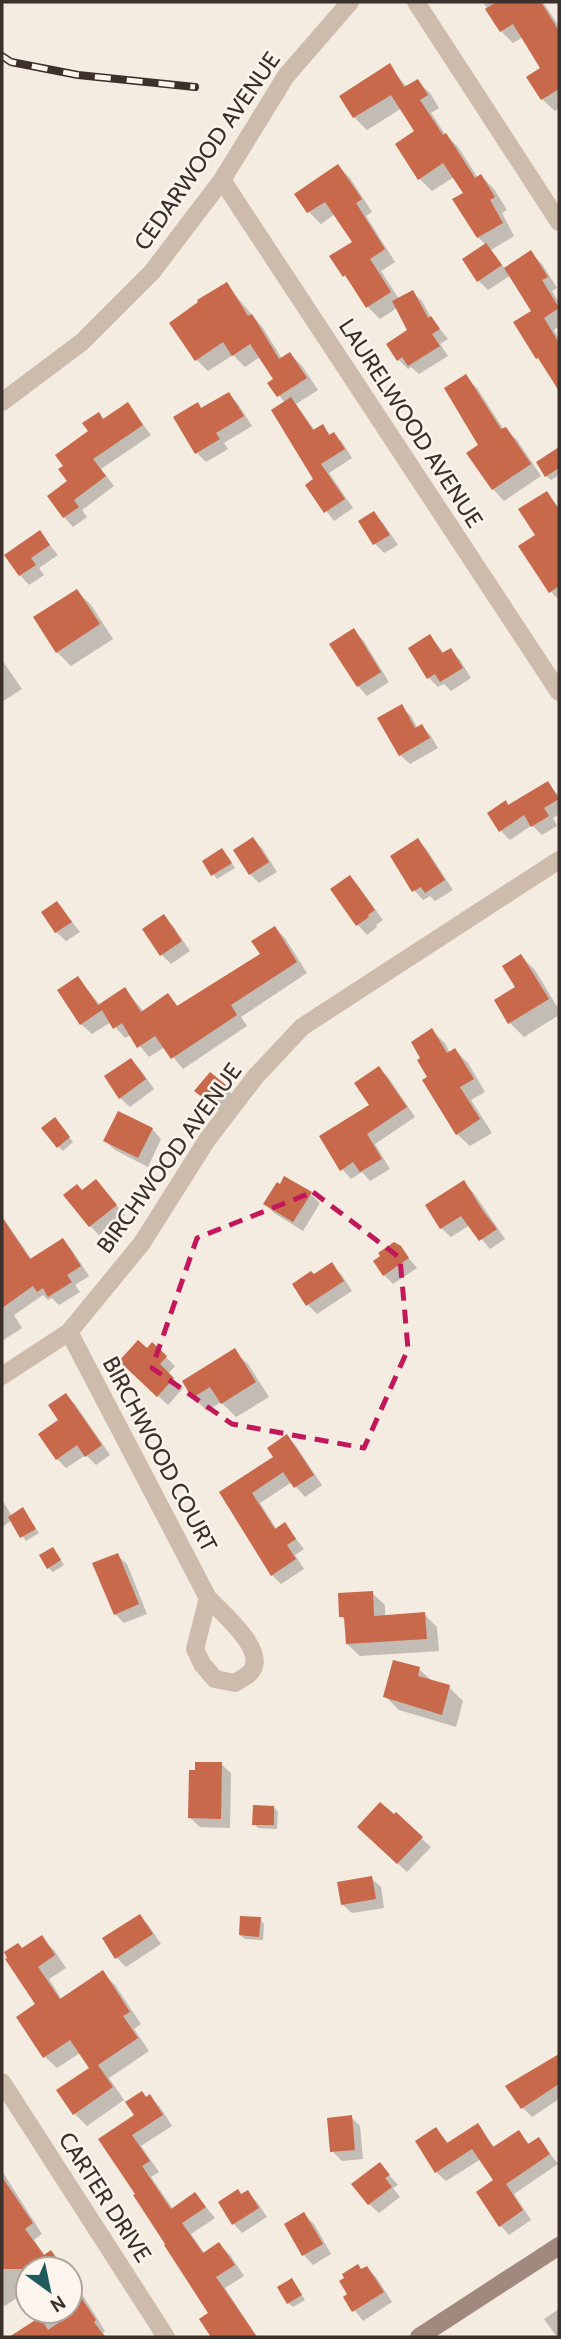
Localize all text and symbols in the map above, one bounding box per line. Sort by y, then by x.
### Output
street label: CEDARWOOD AVENUE [128,46,286,256]
street label: LAURELWOOD AVENUE [333,313,489,533]
street label: BIRCHWOOD AVENUE [91,1057,247,1259]
street label: BIRCHWOOD COURT [97,1352,223,1556]
street label: CARTER DRIVE [53,2127,157,2267]
north arrow [14,2255,84,2325]
text: N [46,2291,70,2317]

